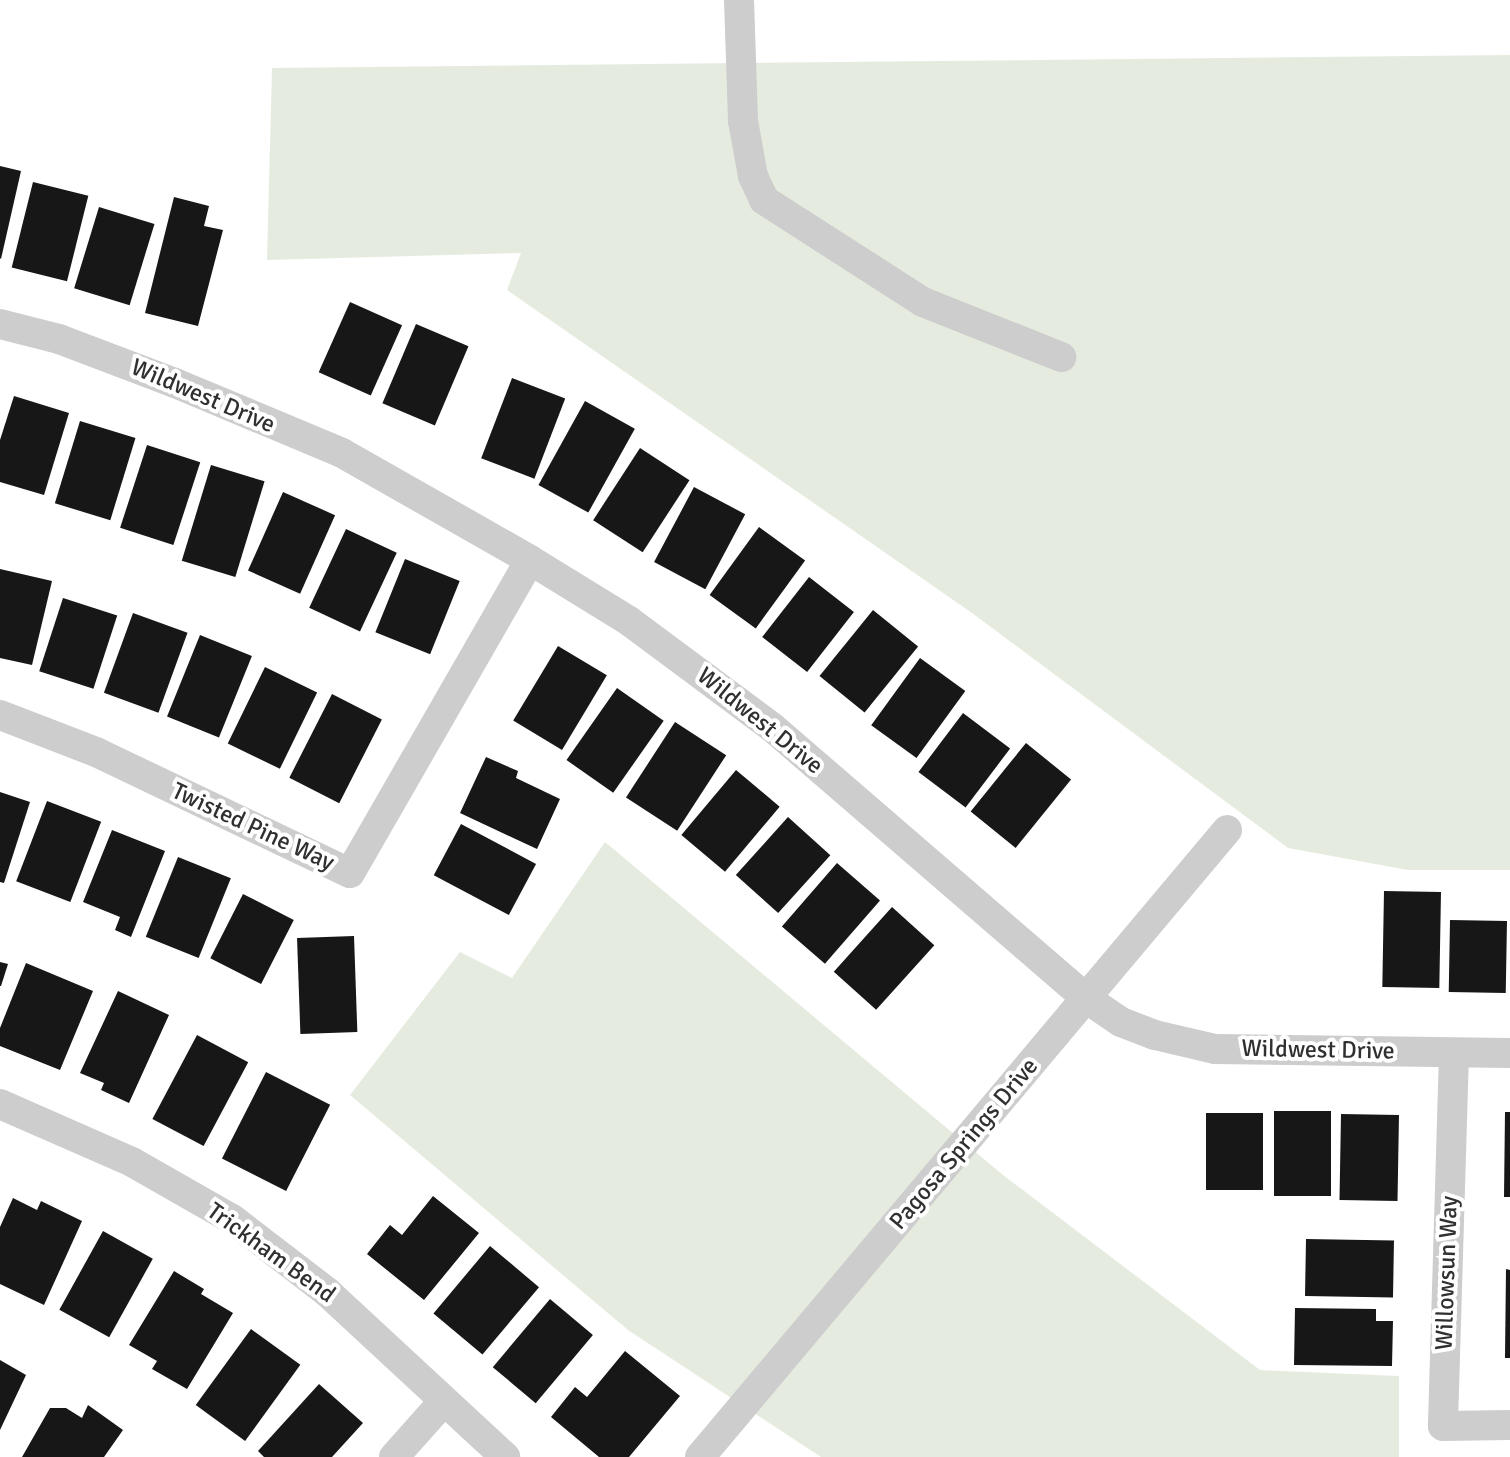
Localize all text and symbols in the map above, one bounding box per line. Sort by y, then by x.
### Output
street label: Wildwest Drive [127,353,279,439]
street label: Wildwest Drive [691,662,829,780]
street label: Twisted Pine Way [167,777,339,877]
street label: Wildwest Drive [1241,1034,1395,1066]
street label: Pagosa Springs Drive [884,1052,1044,1236]
street label: Willowsun Way [1430,1195,1464,1351]
street label: Trickham Bend [201,1197,341,1309]

